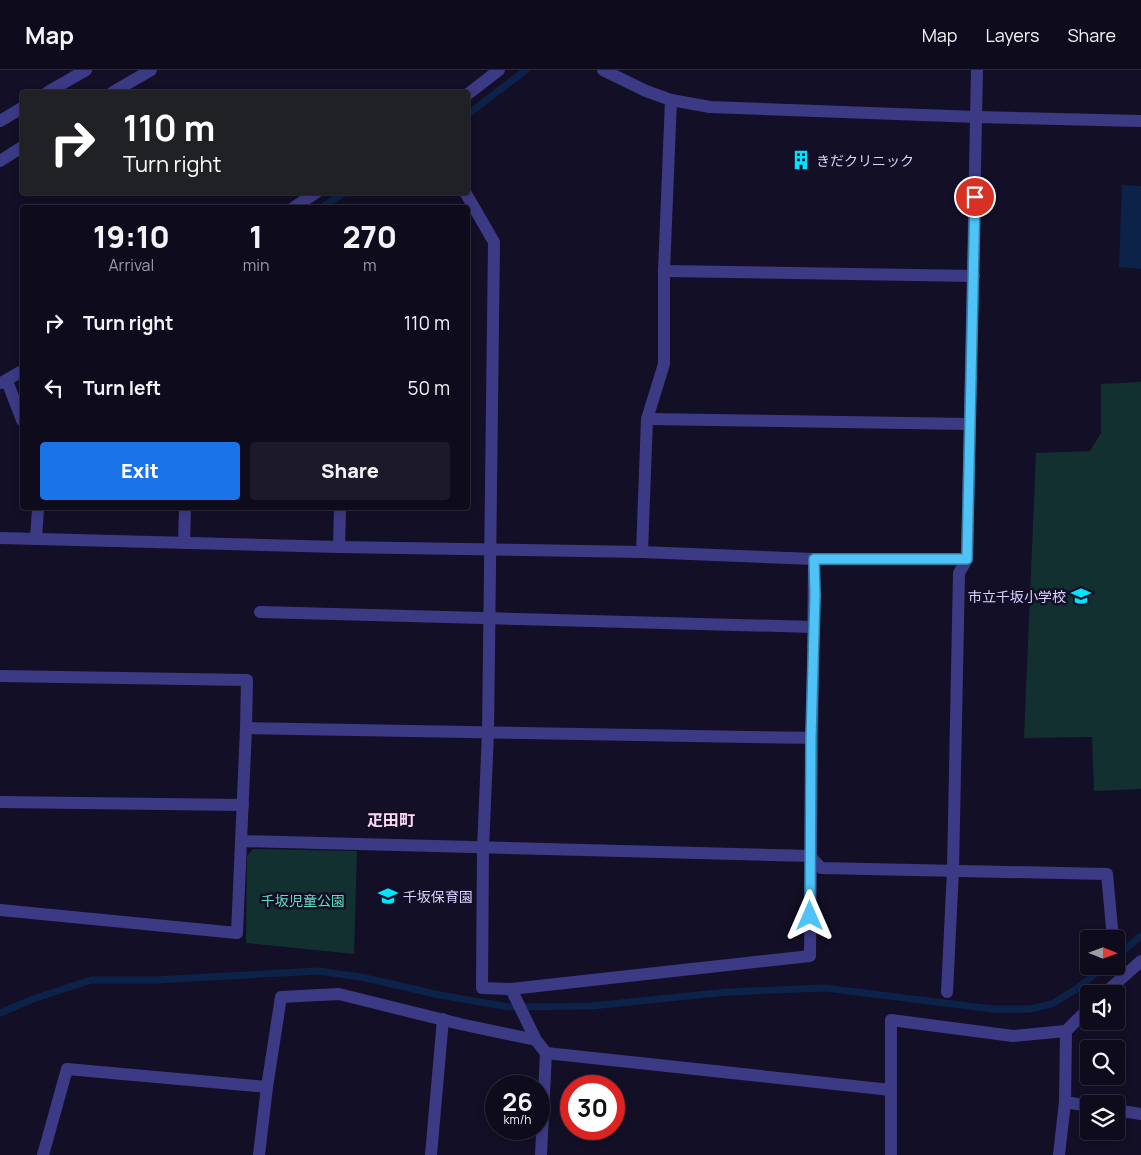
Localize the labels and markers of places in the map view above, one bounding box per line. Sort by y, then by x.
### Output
building icon: きだクリニック [790,149,812,171]
place label: きだクリニック [816,151,914,170]
pin [954,176,996,218]
school or university icon: 市立千坂小学校 [1070,585,1092,607]
place label: 市立千坂小学校 [968,587,1066,606]
school or university icon: 千坂保育園 [377,885,399,907]
place label: 千坂保育園 [403,887,473,906]

